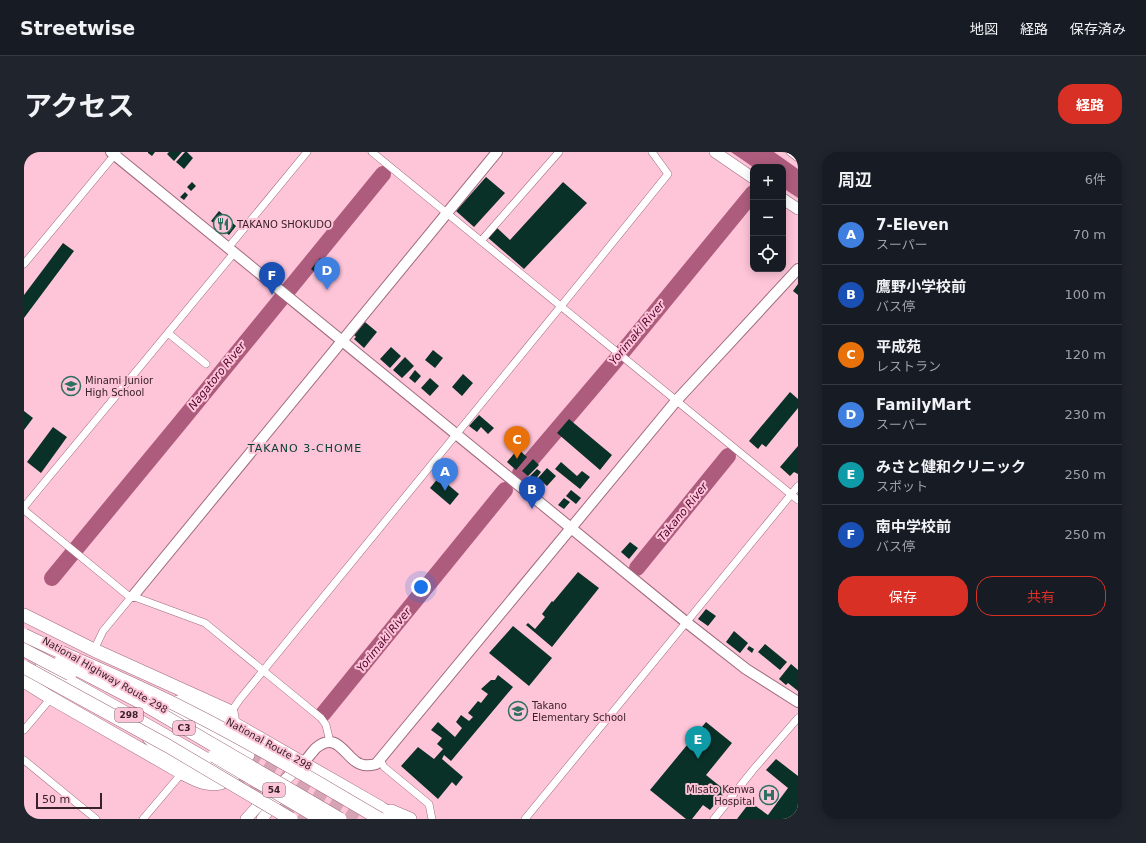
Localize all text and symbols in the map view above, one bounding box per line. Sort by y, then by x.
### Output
text: Streetwise [20,17,135,39]
text: 地図 [970,21,998,37]
text: 経路 [1020,21,1048,37]
text: 保存済み [1070,21,1126,37]
button: 経路 [1058,84,1122,124]
text: アクセス [24,90,135,123]
map controls [750,164,786,272]
button: + [750,164,786,200]
text: 周辺 [838,170,872,190]
text: 6件 [1085,172,1106,187]
button: − [750,200,786,236]
restaurant icon: TAKANO SHOKUDO [212,213,234,235]
text: 7-Eleven [876,216,949,234]
place label: TAKANO SHOKUDO [236,219,332,230]
text: A [846,227,856,242]
text: 70 m [1073,227,1106,242]
button: locate [750,236,786,272]
text: スーパー [876,237,928,252]
pin: D [314,257,340,290]
pin: F [259,262,285,295]
text: 鷹野小学校前 [876,278,966,296]
text: B [846,287,856,302]
text: 100 m [1064,287,1106,302]
water label: Yorimaki River [607,298,668,367]
text: バス停 [876,299,915,314]
text: 平成苑 [876,338,921,356]
water label: Nagatoro River [186,339,249,412]
text: C [846,347,856,362]
text: 120 m [1064,347,1106,362]
text: レストラン [876,359,941,374]
school or university icon: Minami Junior High School [60,375,82,397]
place label: Minami Junior High School [85,375,154,398]
text: FamilyMart [876,396,971,414]
text: D [846,407,856,422]
text: 230 m [1064,407,1106,422]
text: スーパー [876,417,928,432]
pin: C [504,426,530,459]
district label: TAKANO 3-CHOME [247,442,362,455]
pin: A [432,458,458,491]
text: みさと健和クリニック [876,458,1026,476]
text: E [847,467,855,482]
text: 250 m [1064,467,1106,482]
pin: B [519,476,545,509]
water label: Takano River [656,479,711,544]
text: スポット [876,479,928,494]
text: 南中学校前 [876,518,951,536]
text: F [847,527,855,542]
text: 250 m [1064,527,1106,542]
text: バス停 [876,539,915,554]
button: 保存 [838,576,968,616]
button: 共有 [976,576,1106,616]
your location [411,577,431,597]
water label: Yorimaki River [354,604,415,675]
street label: National Highway Route 298 [40,634,170,716]
school or university icon: Takano Elementary School [507,700,529,722]
place label: Takano Elementary School [531,700,626,723]
road number: 298 [115,708,143,722]
street label: National Route 298 [224,716,314,772]
road number: C3 [173,721,195,735]
pin: E [685,726,711,759]
road number: 54 [263,783,285,797]
place label: Misato Kenwa Hospital [686,784,755,807]
hospital icon: Misato Kenwa Hospital [758,784,780,806]
scale bar [36,791,102,810]
text: 50 m [42,793,70,806]

